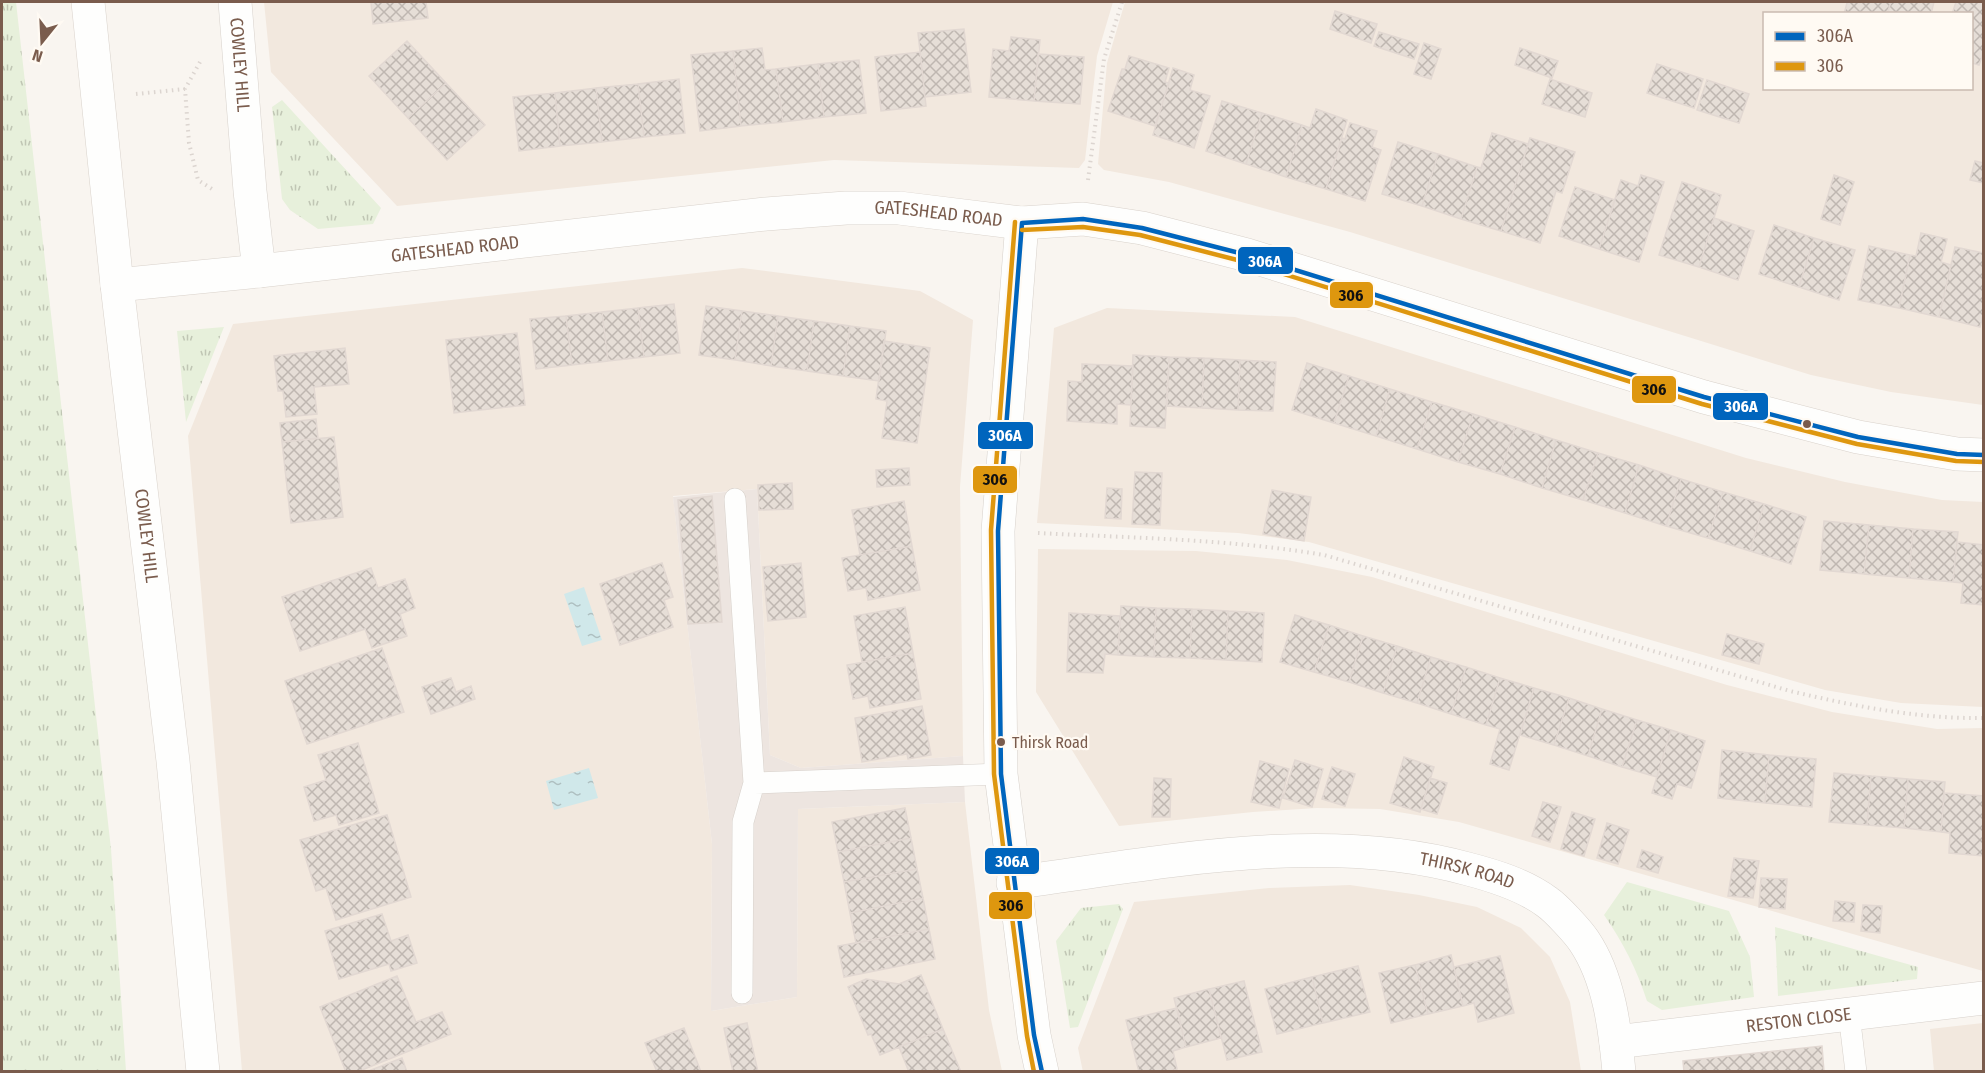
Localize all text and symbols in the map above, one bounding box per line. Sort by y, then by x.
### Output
north arrow [12,12,72,72]
legend [1763,12,1973,90]
street label: COWLEY HILL [225,17,255,113]
text: 306A [1817,25,1853,47]
text: N [30,45,45,66]
text: 306 [1817,55,1843,77]
street label: GATESHEAD ROAD [875,197,1004,232]
street label: GATESHEAD ROAD [390,231,520,267]
line badge: 306A [1237,246,1294,275]
text: 306A [1247,252,1282,271]
line badge: 306 [1329,281,1374,309]
text: 306 [1338,286,1363,305]
line badge: 306 [1631,375,1677,404]
text: 306 [1641,380,1666,399]
line badge: 306A [1712,392,1769,421]
text: 306A [1723,397,1758,416]
unlabelled marker [1801,418,1813,430]
line badge: 306A [977,421,1034,450]
text: 306A [987,426,1022,445]
line badge: 306 [972,465,1018,494]
text: 306 [982,470,1007,489]
street label: COWLEY HILL [130,487,163,584]
place label: Thirsk Road [1012,733,1088,752]
marker: Thirsk Road [995,736,1007,748]
line badge: 306A [984,847,1040,875]
street label: THIRSK ROAD [1418,848,1518,894]
text: 306A [994,852,1029,871]
line badge: 306 [988,891,1033,920]
text: 306 [998,896,1023,915]
street label: RESTON CLOSE [1745,1003,1853,1037]

